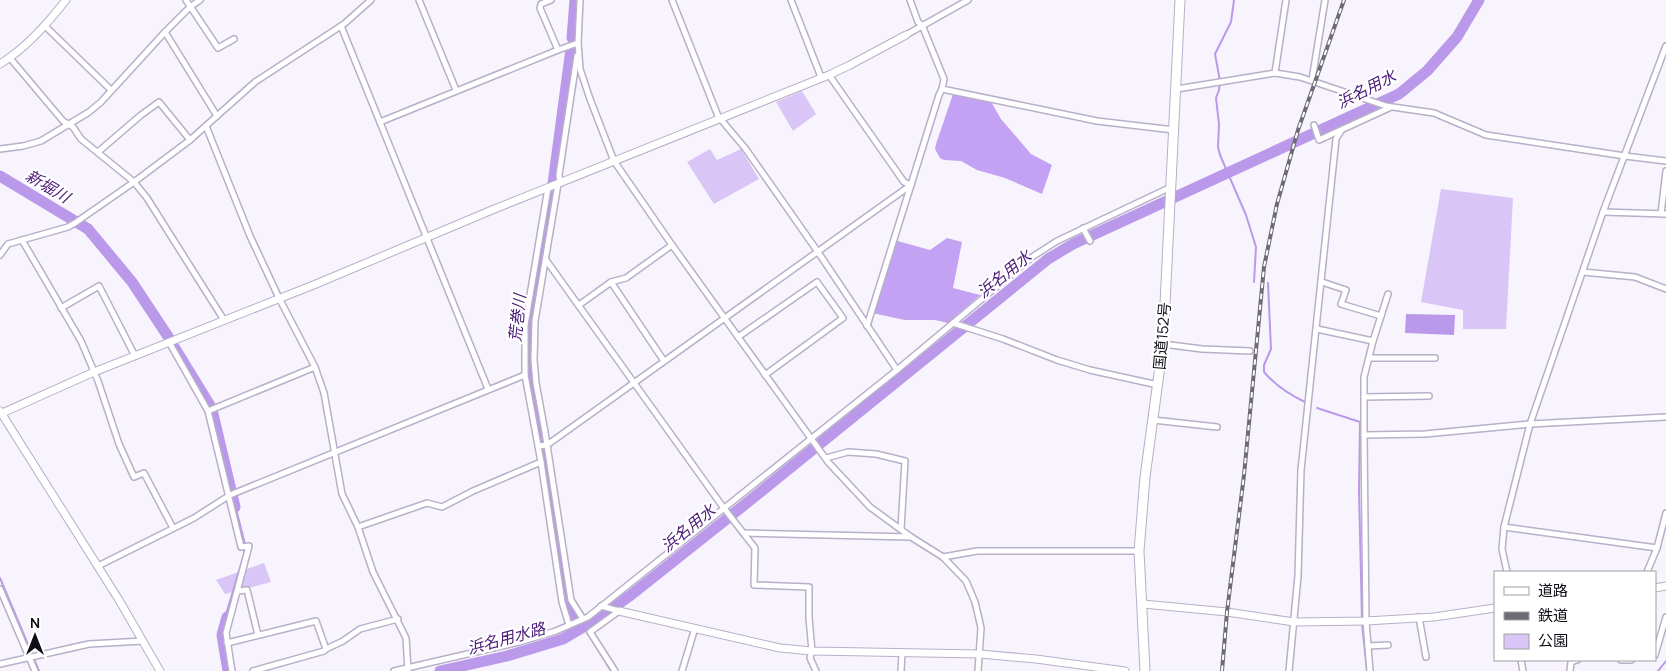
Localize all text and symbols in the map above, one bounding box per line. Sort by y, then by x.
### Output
water label: 浜名用水 [1332,64,1401,113]
water label: 新堀川 [22,164,76,209]
water label: 浜名用水 [972,244,1037,303]
water label: 荒巻川 [504,291,531,343]
street label: 国道152号 [1149,301,1175,371]
water label: 浜名用水 [656,498,721,557]
legend [1494,571,1656,661]
text: 道路 [1538,580,1568,601]
text: 鉄道 [1538,605,1568,626]
north arrow [10,611,60,661]
text: N [30,613,40,632]
water label: 浜名用水路 [465,617,549,659]
text: 公園 [1538,630,1568,651]

